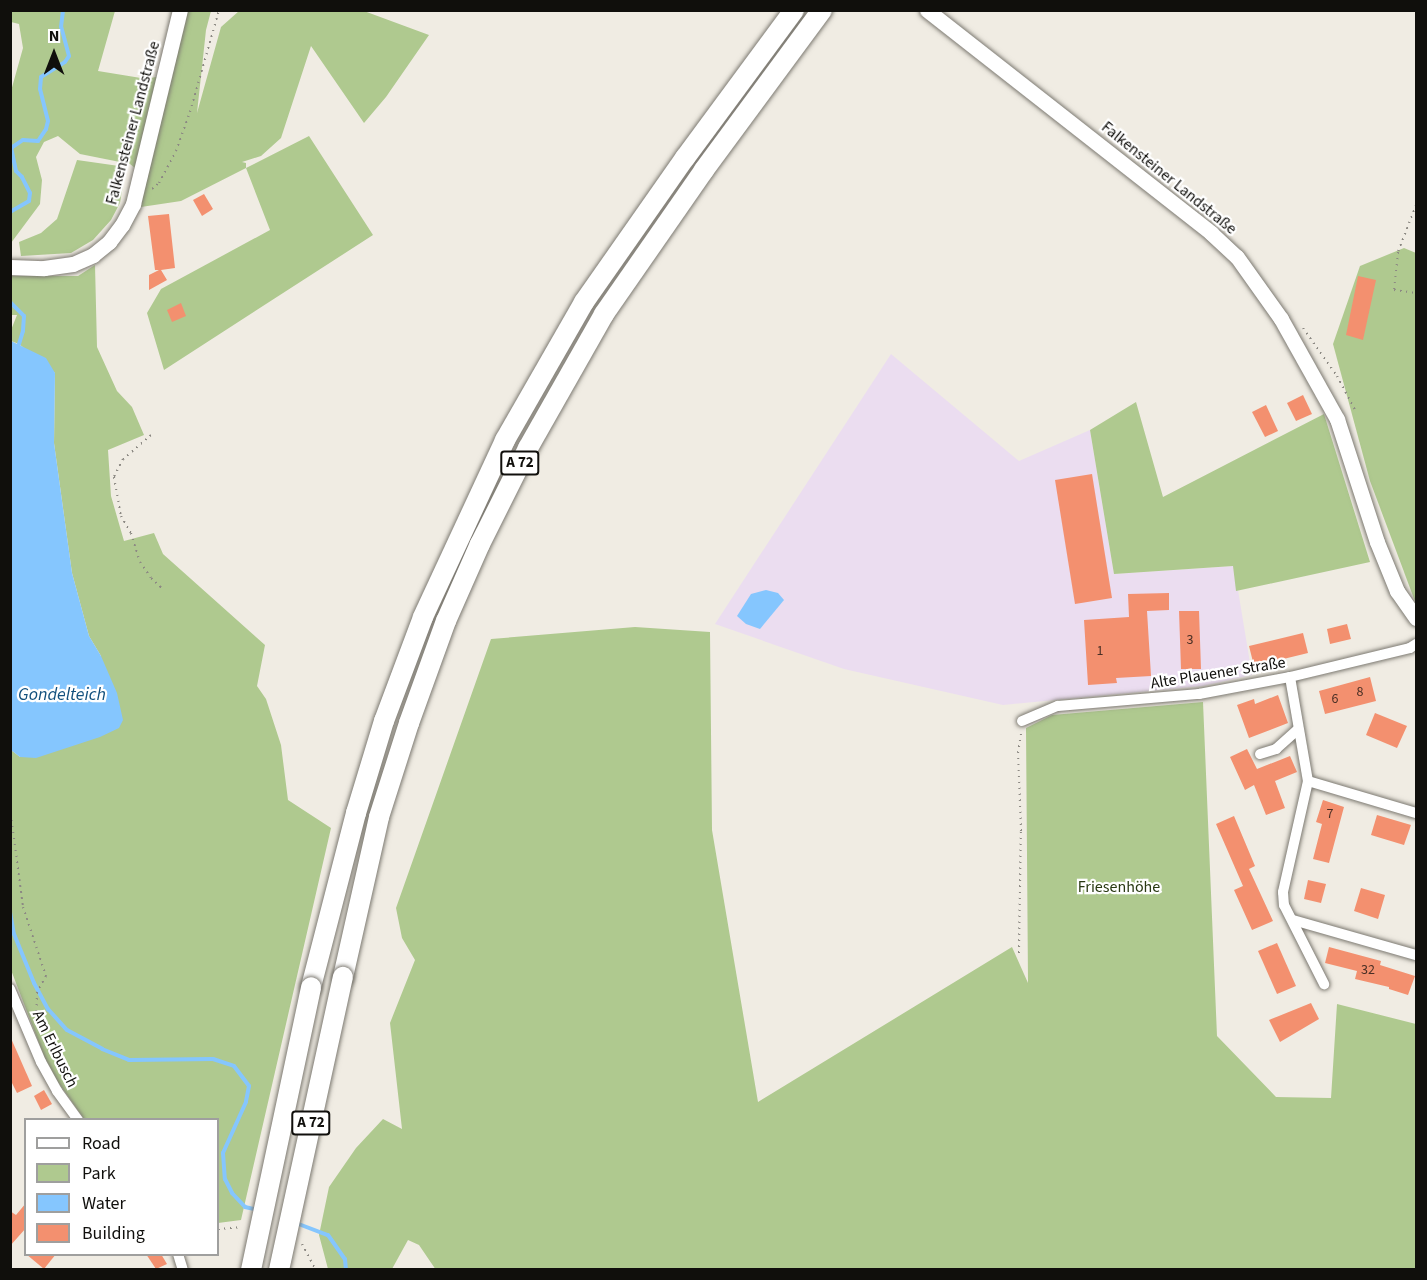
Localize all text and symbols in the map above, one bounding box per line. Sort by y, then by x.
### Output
north arrow [24,24,84,84]
text: N [49,25,59,47]
street label: Falkensteiner Landstraße [102,39,164,207]
street label: Falkensteiner Landstraße [1098,118,1240,238]
road number: A 72 [499,451,541,475]
house number: 3 [1187,632,1193,648]
house number: 1 [1097,643,1103,659]
street label: Alte Plauener Straße [1149,653,1287,693]
water label: Gondelteich [18,684,106,706]
house number: 8 [1357,684,1363,700]
house number: 6 [1332,691,1338,707]
house number: 7 [1327,806,1333,822]
park label: Friesenhöhe [1078,877,1160,897]
house number: 32 [1361,962,1375,978]
street label: Am Erlbusch [28,1007,82,1091]
road number: A 72 [290,1111,332,1135]
legend [24,1118,219,1256]
text: Road [82,1131,121,1156]
text: Park [82,1161,116,1186]
text: Water [82,1191,126,1216]
text: Building [82,1221,145,1246]

